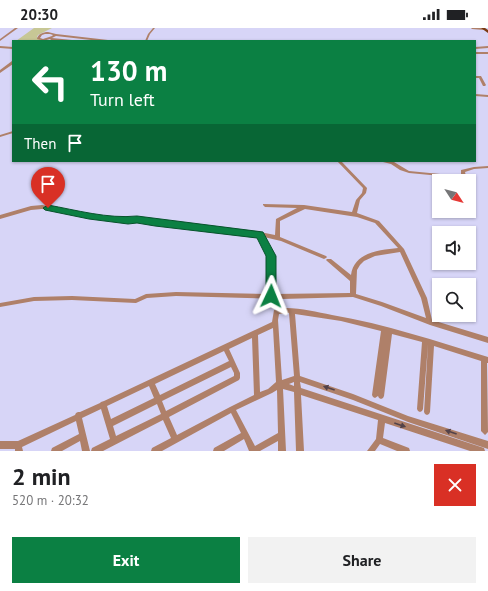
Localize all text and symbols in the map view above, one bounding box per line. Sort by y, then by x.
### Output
text: 20:30 [20,5,58,24]
text: 130 m [90,52,167,89]
icon: left [24,56,76,108]
text: Turn left [90,88,155,111]
icon: arrive [64,132,86,154]
text: Then [24,134,56,153]
pin [31,167,65,208]
icon: arrive [37,173,59,195]
north arrow [432,174,476,218]
map controls [432,174,476,322]
button: sound [432,226,476,270]
position arrow [250,275,292,317]
button: search [432,278,476,322]
one-way arrow [322,385,334,391]
one-way arrow [394,422,406,428]
one-way arrow [445,429,457,435]
text: 2 min [12,461,71,492]
button: close [434,464,476,506]
text: 520 m · 20:32 [12,492,89,509]
button: Exit [12,537,240,583]
button: Share [248,537,476,583]

